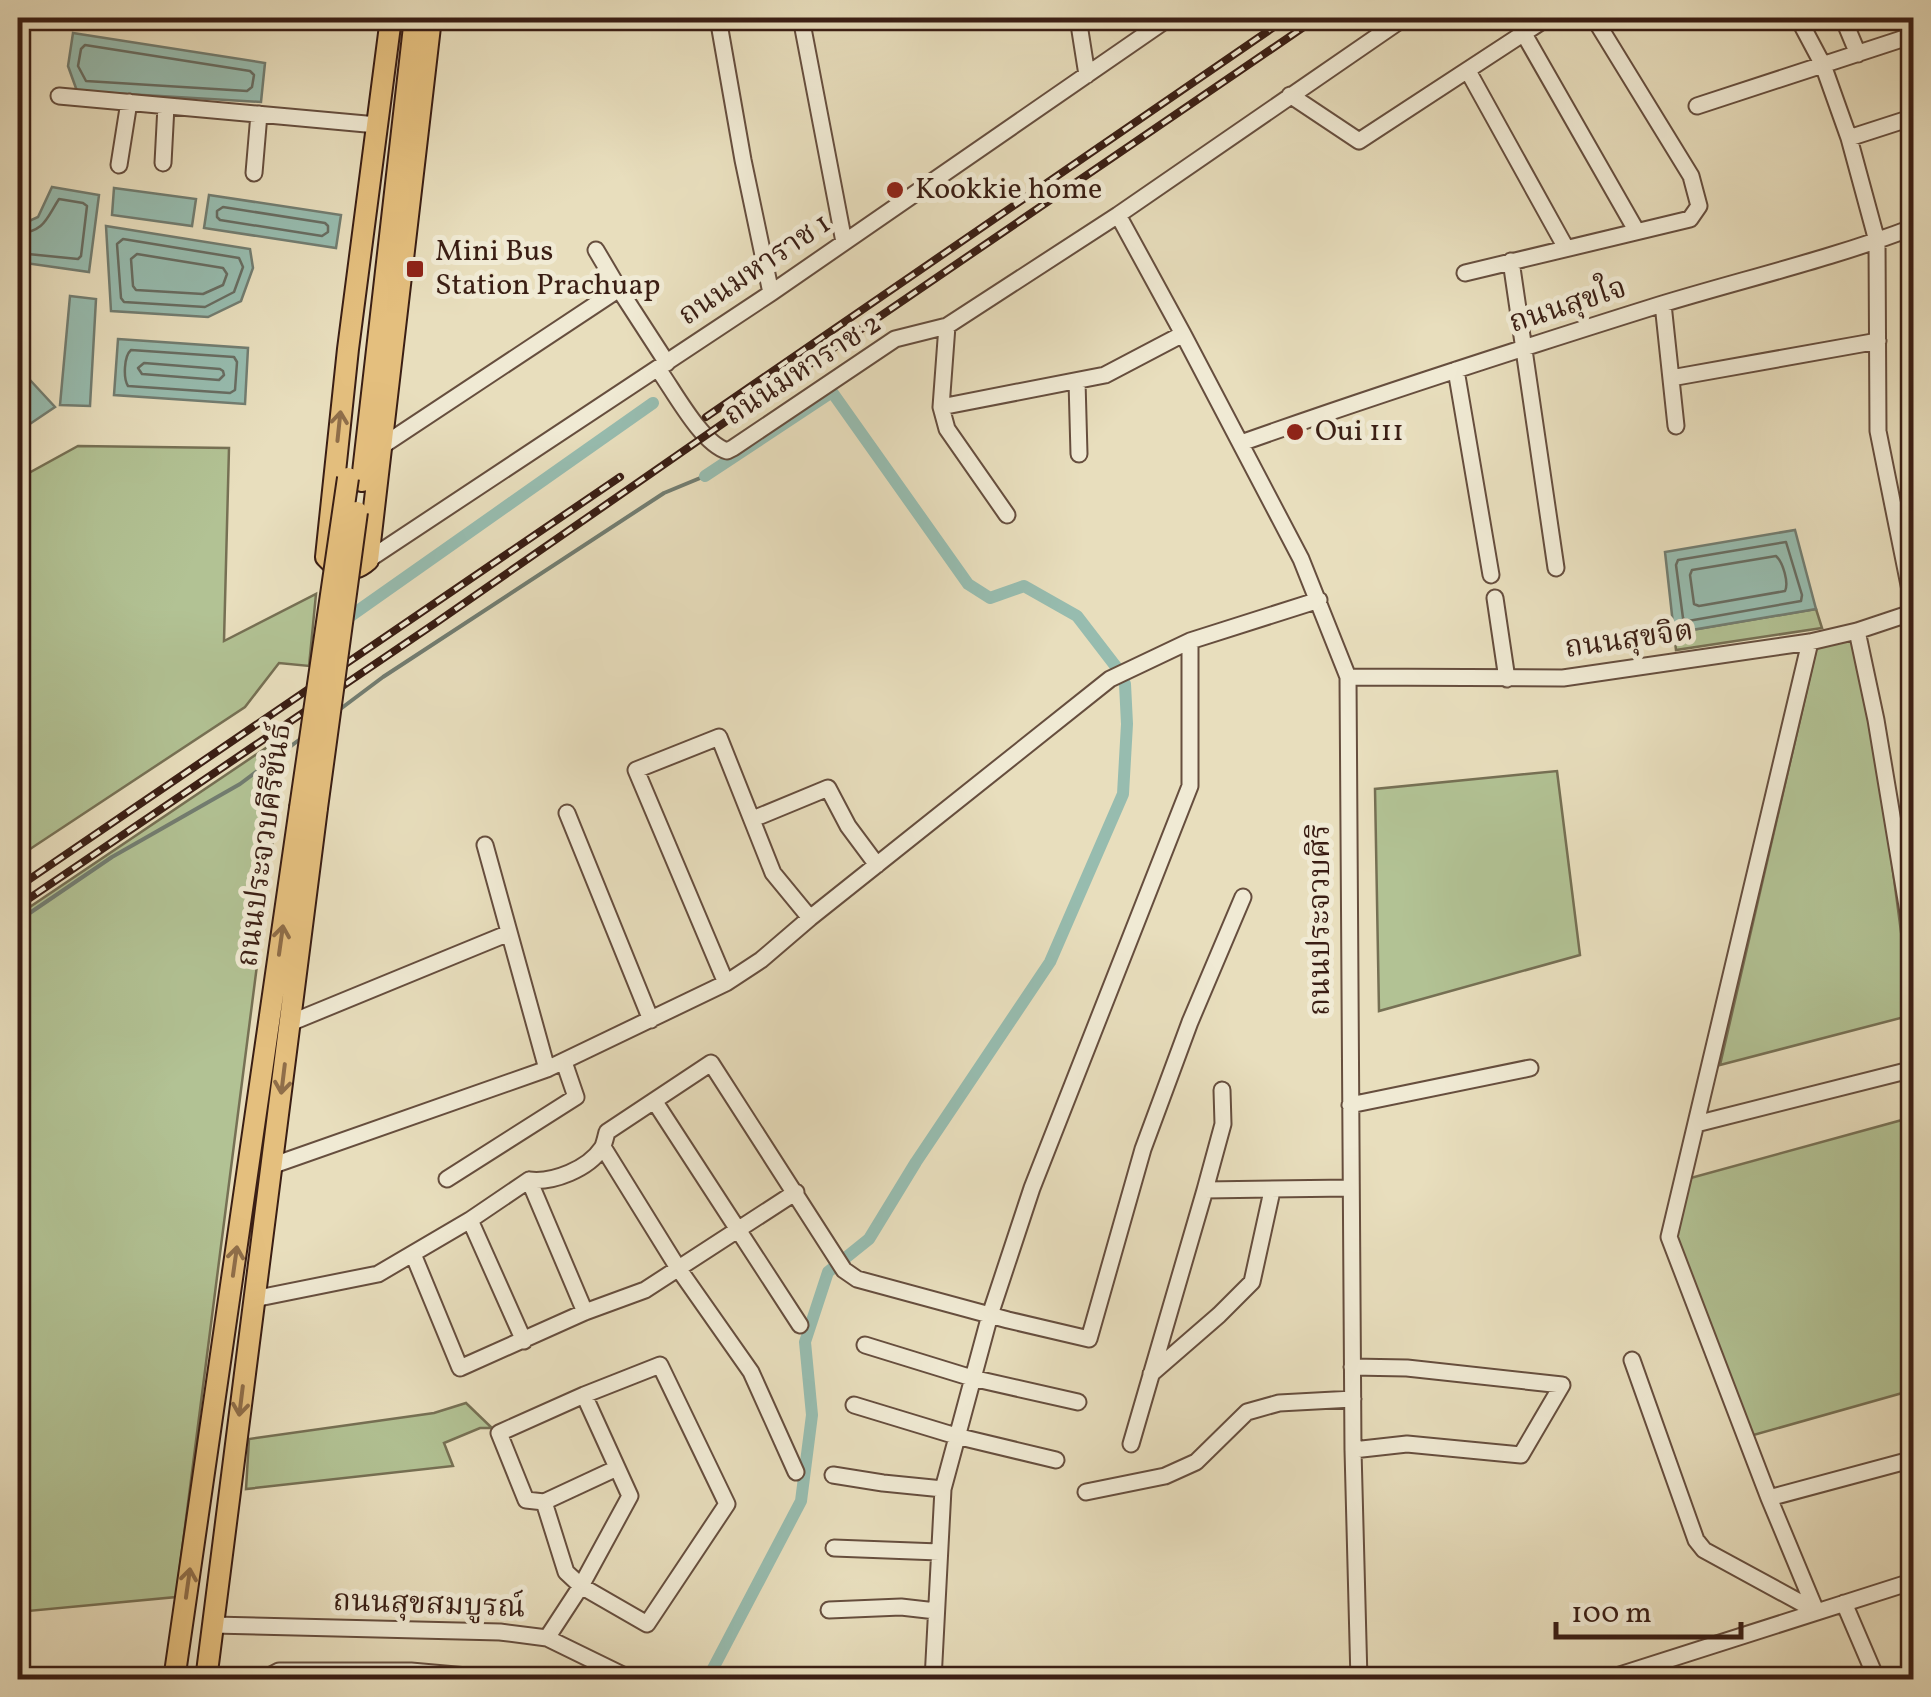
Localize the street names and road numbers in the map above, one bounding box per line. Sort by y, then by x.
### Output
street label: ถนนมหาราช 1 [670,203,840,337]
street label: ถนนสุขใจ [1503,265,1632,345]
street label: ถนนมหาราช 2 [716,303,890,437]
street label: ถนนสุขจิต [1562,610,1696,670]
street label: ถนนประจวบคีรีขันธ์ [227,721,303,969]
street label: ถนนประจวบศิริ [1300,824,1342,1016]
street label: ถนนสุขสมบูรณ์ [332,1581,526,1629]

